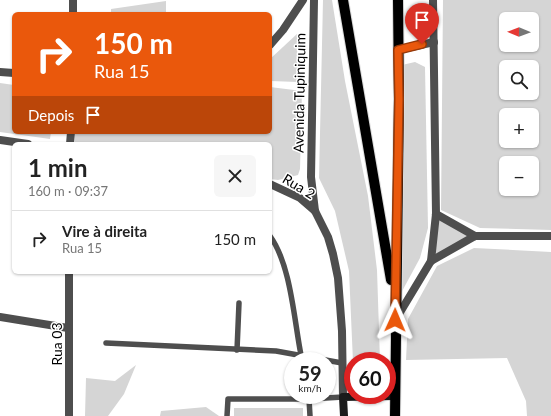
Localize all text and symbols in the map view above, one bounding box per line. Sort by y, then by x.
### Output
pin [405,3,439,44]
icon: arrive [411,9,433,31]
north arrow [499,12,539,52]
map controls [499,12,539,196]
text: 150 m [94,26,173,60]
icon: right [28,28,80,80]
street label: Avenida Tupiniquim [289,33,309,153]
text: Rua 15 [94,60,149,82]
button: search [499,60,539,100]
icon: arrive [82,104,104,126]
text: Depois [28,106,74,124]
button: + [499,108,539,148]
text: 1 min [28,153,88,182]
button: close [214,155,256,197]
button: − [499,156,539,196]
street label: Rua 2 [280,170,318,202]
text: 160 m · 09:37 [28,183,108,199]
text: Vire à direita [62,222,147,240]
icon: right [28,228,50,250]
text: 150 m [214,230,256,248]
text: Rua 15 [62,240,102,256]
position arrow [374,299,416,341]
street label: Rua 03 [48,322,65,366]
speed limit sign: 60 [344,352,396,404]
text: 59 [298,361,322,385]
text: km/h [298,382,322,394]

